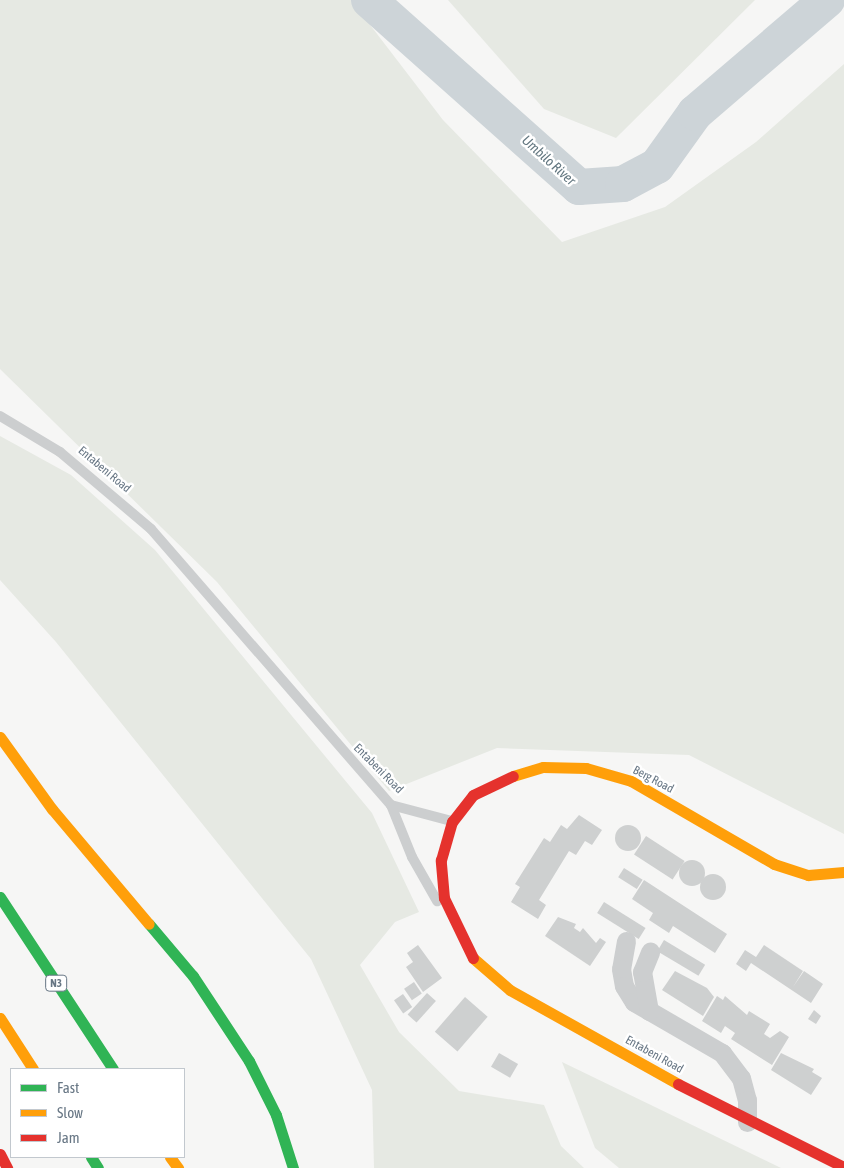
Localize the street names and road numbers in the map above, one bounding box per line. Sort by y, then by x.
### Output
street label: Entabeni Road [75,444,133,496]
street label: Entabeni Road [350,741,406,797]
street label: Berg Road [630,763,676,797]
road number: N3 [45,974,67,991]
street label: Entabeni Road [622,1033,686,1077]

